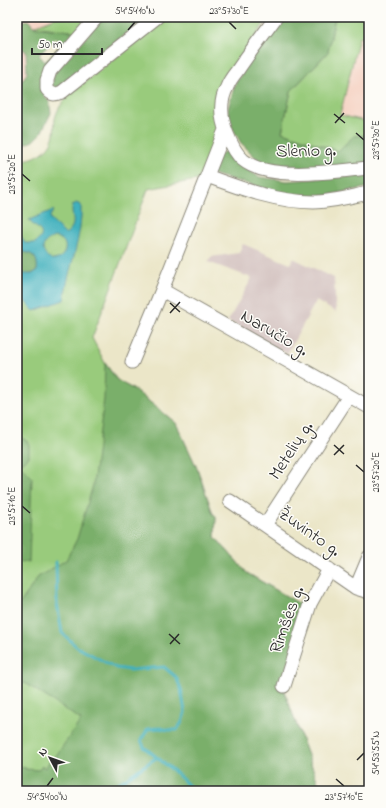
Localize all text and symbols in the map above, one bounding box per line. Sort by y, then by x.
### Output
text: 54°54'10"N [115,4,155,19]
text: 23°57'30"E [209,4,249,19]
scale bar [32,30,102,56]
text: 50 m [38,36,62,54]
text: 23°57'30"E [369,120,384,160]
street label: Slėnio g. [276,138,337,167]
text: 23°57'20"E [5,154,20,194]
street label: Naručio g. [235,304,313,365]
street label: Metelių g. [263,416,322,486]
text: 23°57'20"E [369,452,384,492]
text: 23°57'10"E [5,487,20,525]
street label: Žuvinto g. [272,502,346,565]
street label: Rimšės g. [264,582,313,658]
text: 54°53'55"N [369,731,384,775]
north arrow [30,738,70,778]
text: N [35,744,52,760]
text: 54°54'00"N [26,790,68,805]
text: 23°57'10"E [325,790,363,805]

